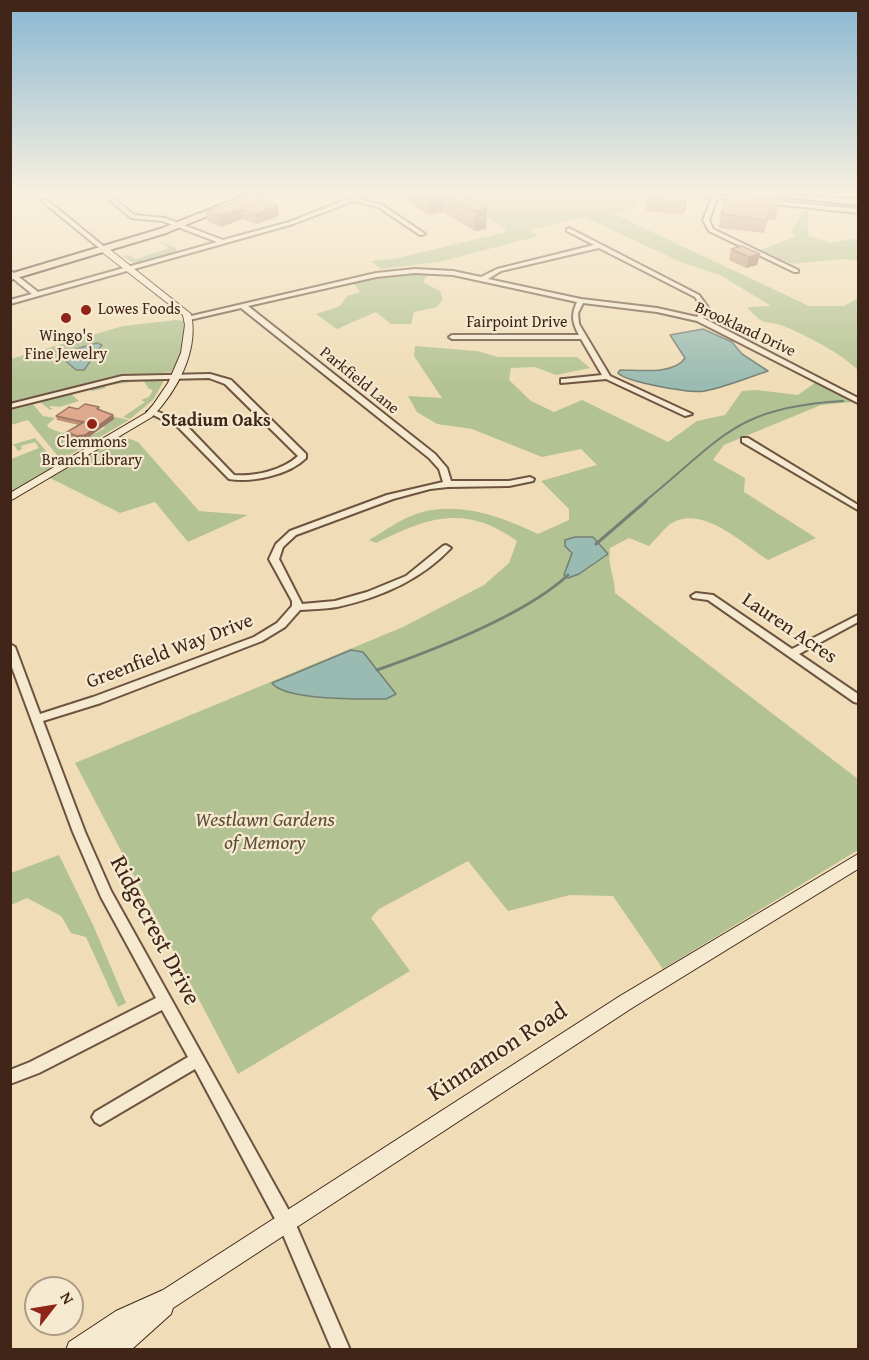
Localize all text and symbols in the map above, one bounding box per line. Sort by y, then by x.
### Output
street label: Brookland Drive [692,298,798,362]
place label: Lowes Foods [98,300,181,320]
marker: Lowes Foods [79,303,93,317]
marker: Wingo's Fine Jewelry [59,311,73,325]
street label: Fairpoint Drive [466,313,568,333]
place label: Wingo's Fine Jewelry [25,327,107,365]
street label: Parkfield Lane [315,343,403,419]
district label: Stadium Oaks [161,410,271,432]
marker: Clemmons Branch Library [85,417,99,431]
place label: Clemmons Branch Library [42,433,142,471]
street label: Lauren Acres [737,589,841,669]
street label: Greenfield Way Drive [83,609,257,695]
park label: Westlawn Gardens of Memory [195,809,335,856]
street label: Ridgecrest Drive [103,851,205,1011]
street label: Kinnamon Road [423,997,573,1109]
north arrow [24,1276,84,1336]
text: N [55,1287,81,1309]

